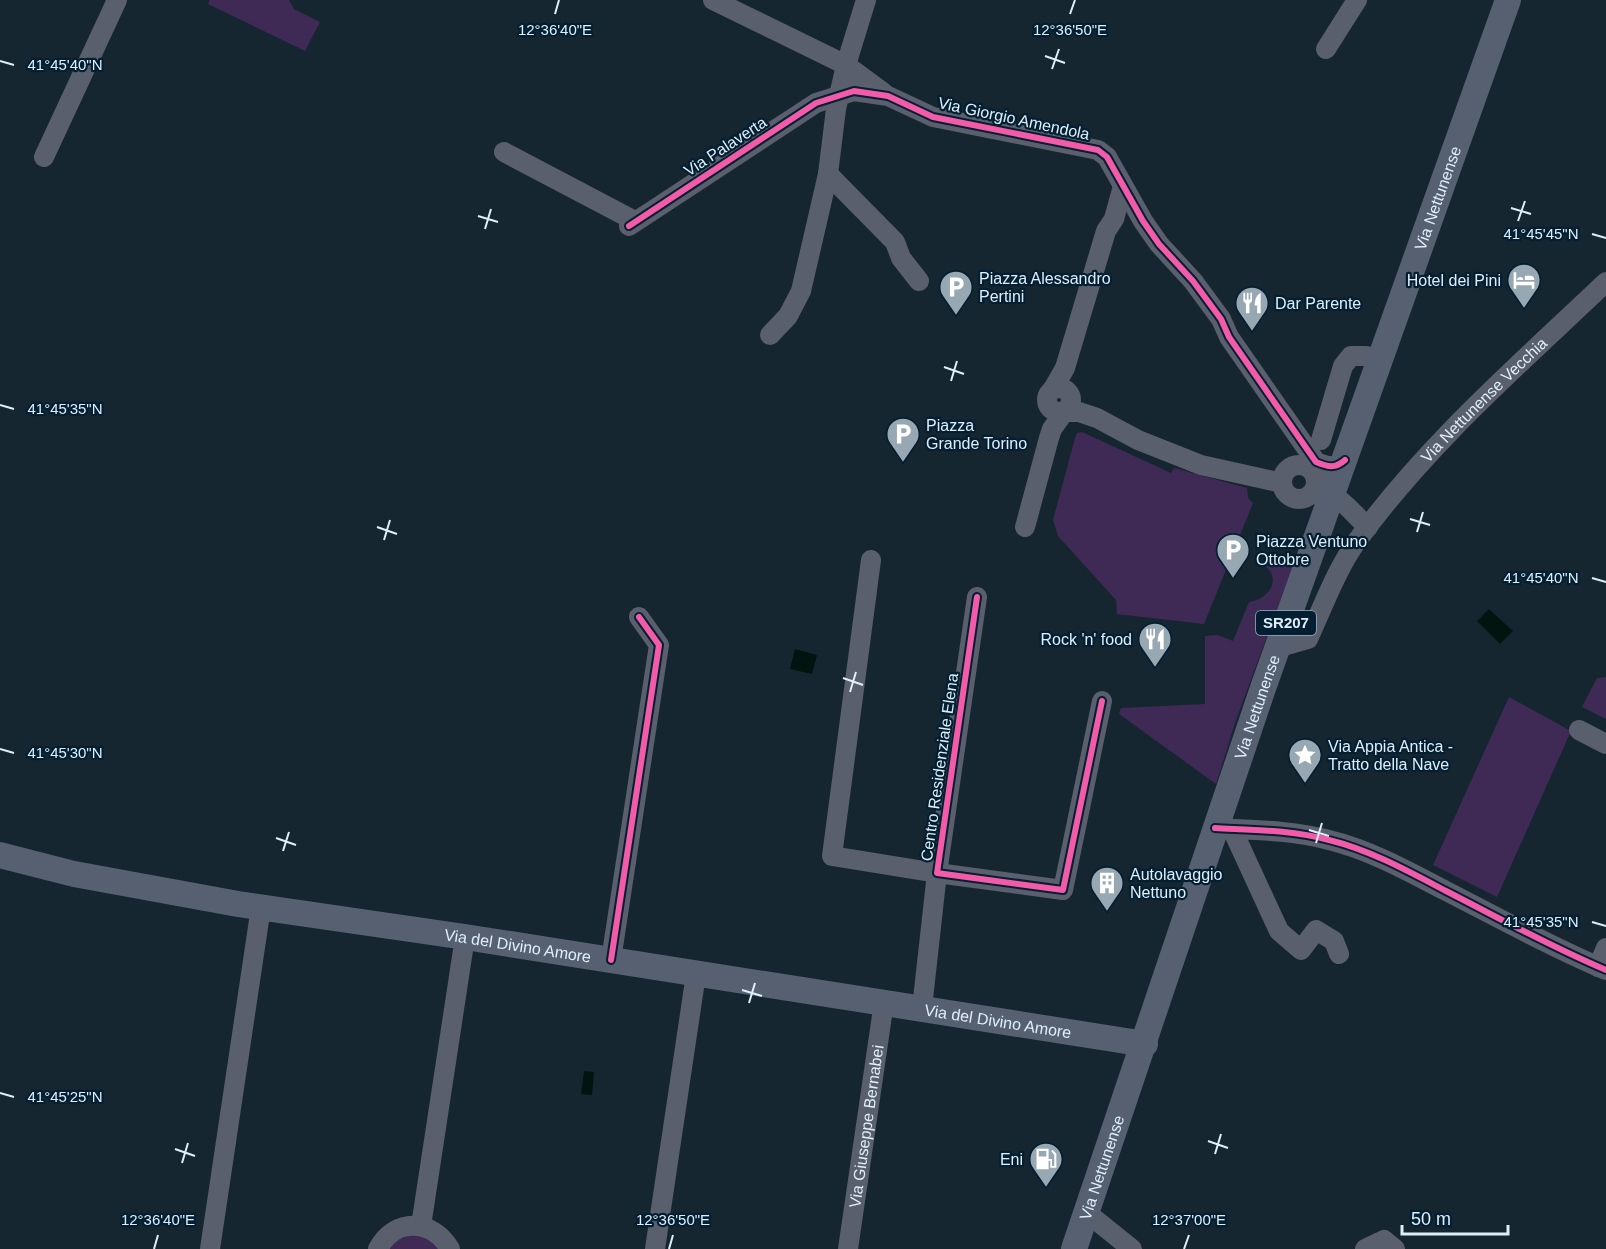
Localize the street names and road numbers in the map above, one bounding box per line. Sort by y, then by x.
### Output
street label: Via Giorgio Amendola [937,94,1091,143]
street label: Via Palaverta [681,113,770,179]
street label: Via Nettunense [1412,144,1464,253]
street label: Via Nettunense Vecchia [1418,334,1550,466]
road number: SR207 [1256,611,1316,635]
street label: Via Nettunense [1232,653,1283,762]
street label: Centro Residenziale Elena [918,672,961,862]
street label: Via del Divino Amore [443,926,592,966]
street label: Via del Divino Amore [923,1001,1073,1041]
street label: Via Giuseppe Bernabei [846,1044,887,1209]
street label: Via Nettunense [1076,1113,1127,1222]

